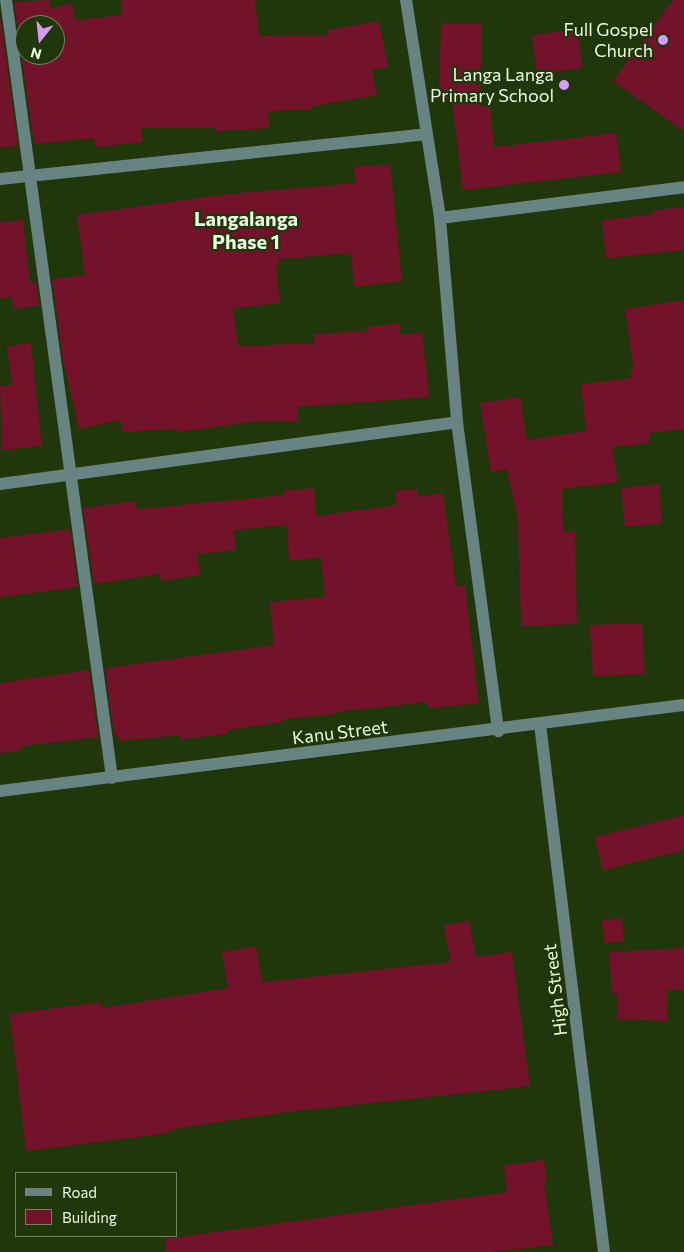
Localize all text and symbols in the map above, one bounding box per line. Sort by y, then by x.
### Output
north arrow [15,15,65,65]
place label: Full Gospel Church [564,19,653,62]
marker: Full Gospel Church [657,34,669,46]
text: N [29,44,43,64]
place label: Langa Langa Primary School [430,64,554,106]
marker: Langa Langa Primary School [558,79,570,91]
district label: Langalanga Phase 1 [194,207,298,254]
street label: Kanu Street [291,715,389,749]
street label: High Street [539,943,571,1037]
legend [15,1172,178,1237]
text: Road [62,1183,97,1201]
text: Building [62,1208,117,1226]

